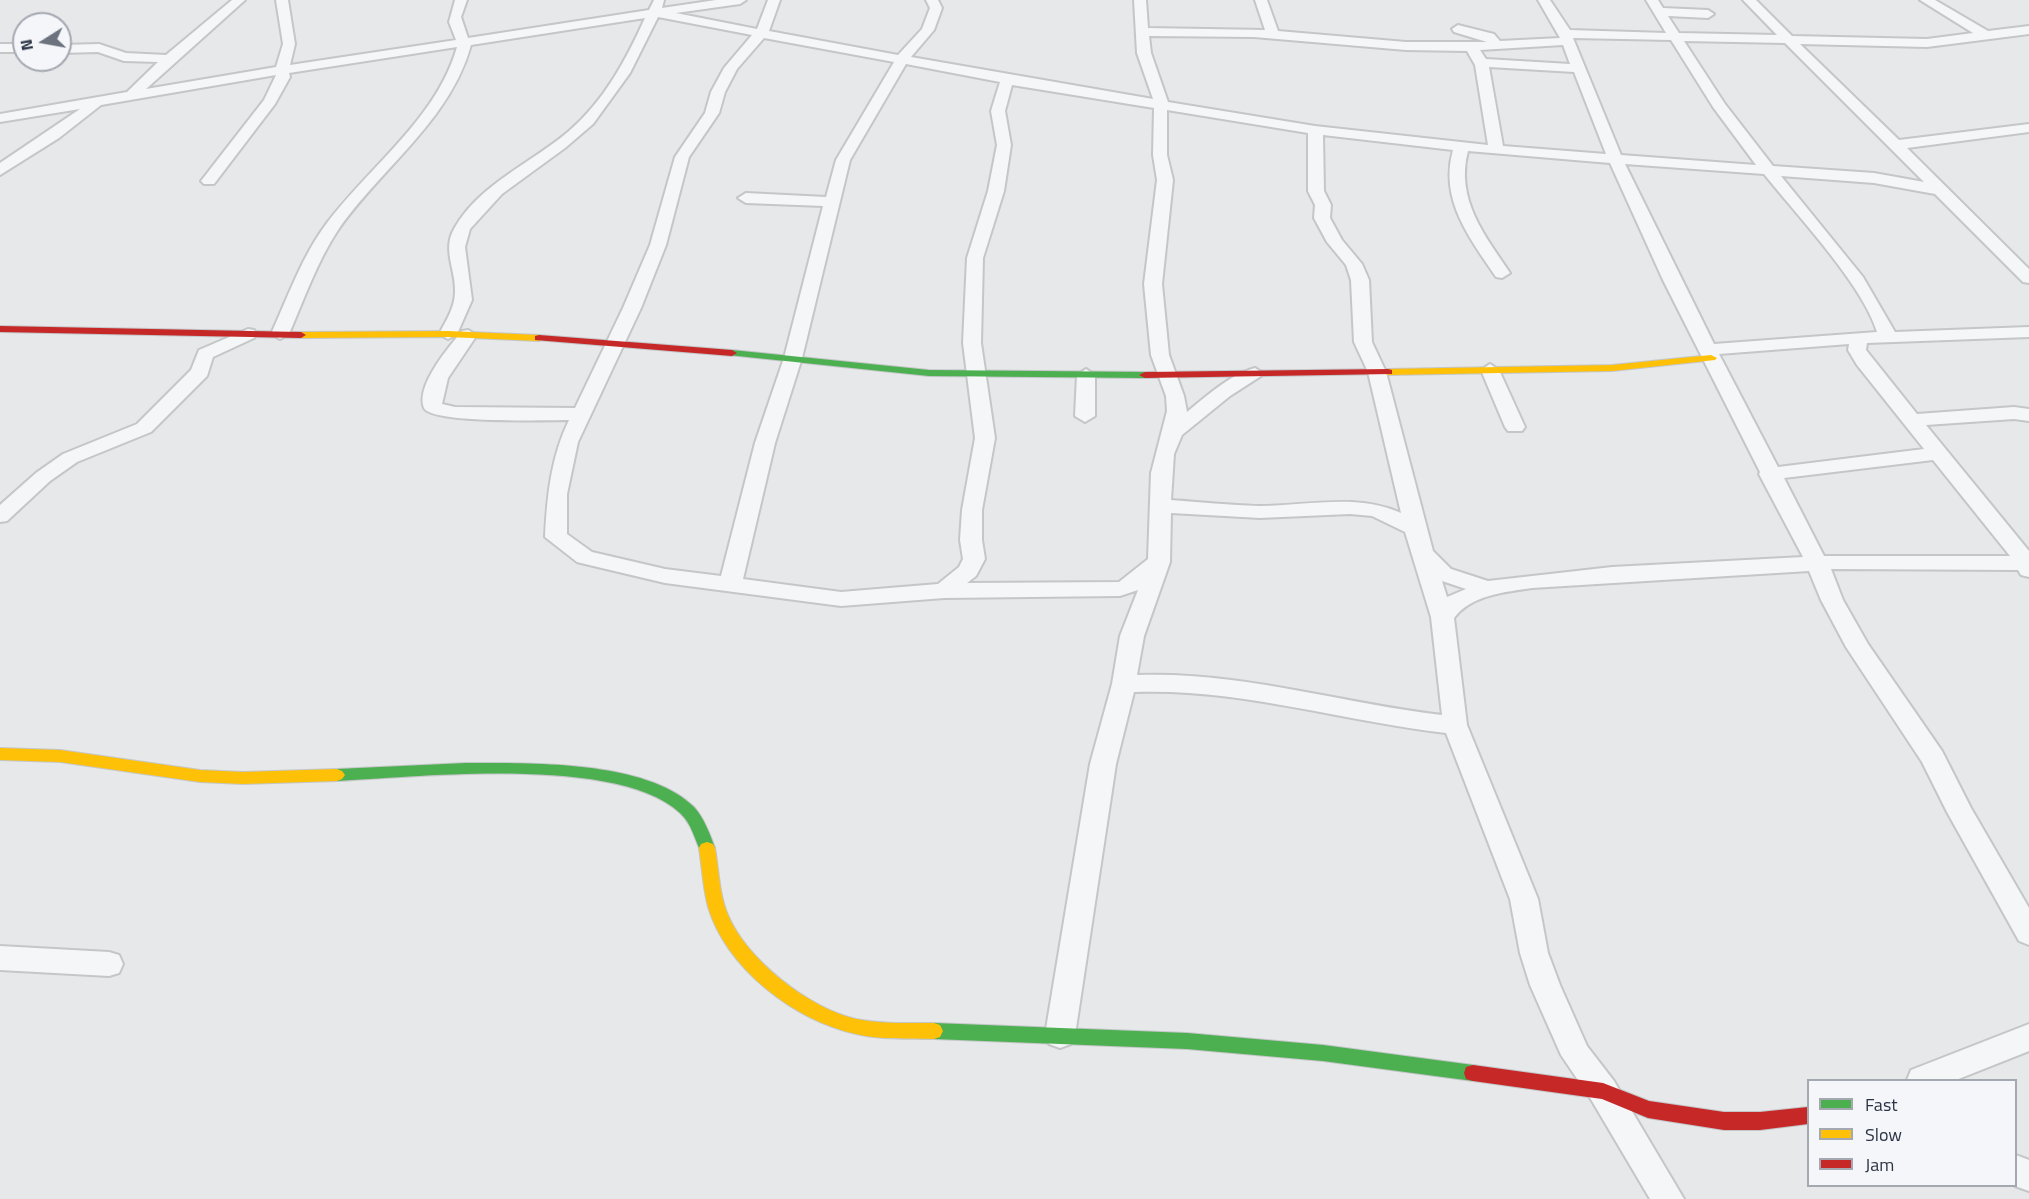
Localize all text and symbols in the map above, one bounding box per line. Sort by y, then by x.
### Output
north arrow [12,12,72,72]
text: N [13,37,39,53]
legend [1807,1079,2017,1187]
text: Fast [1865,1091,1898,1118]
text: Slow [1865,1121,1902,1148]
text: Jam [1865,1151,1894,1178]

